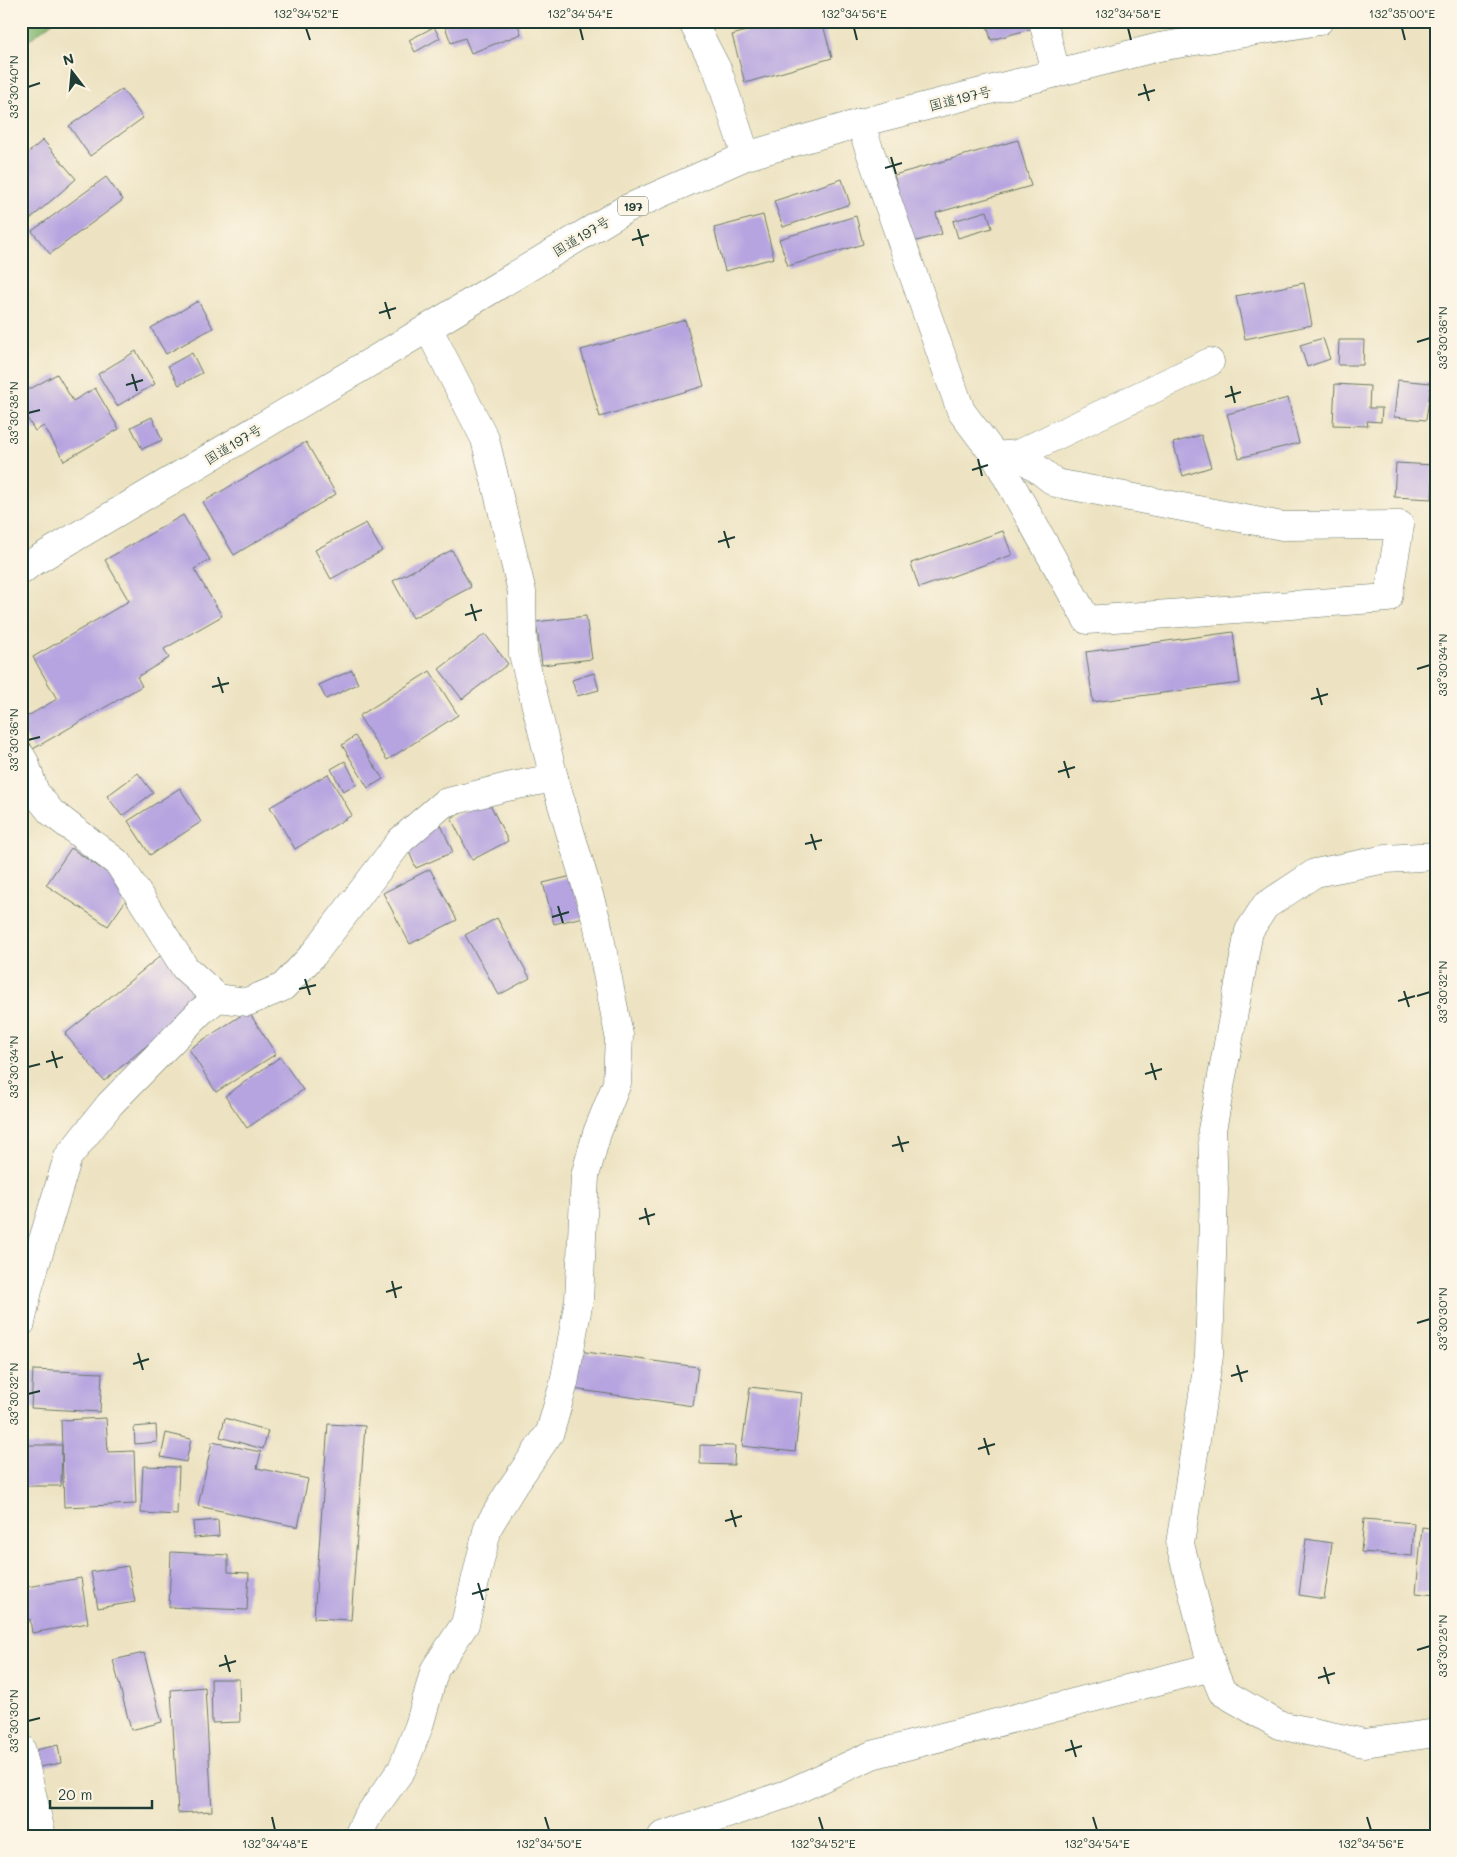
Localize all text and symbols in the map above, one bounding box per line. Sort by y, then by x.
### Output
text: 132°34'52"E [273,5,339,21]
text: 132°34'54"E [547,5,613,21]
text: 132°34'56"E [821,5,887,21]
text: 132°34'58"E [1095,5,1161,21]
text: 132°35'00"E [1369,5,1435,21]
north arrow [48,48,98,98]
text: N [61,48,76,70]
text: 33°30'40"N [5,55,21,119]
street label: 国道197号 [926,81,994,115]
road number: 197 [618,197,648,216]
street label: 国道197号 [549,211,613,261]
text: 33°30'36"N [1434,306,1450,370]
text: 33°30'38"N [5,381,21,445]
street label: 国道197号 [201,419,265,469]
text: 33°30'34"N [1434,634,1450,696]
text: 33°30'36"N [5,708,21,772]
text: 33°30'32"N [1434,961,1450,1023]
text: 33°30'34"N [5,1036,21,1098]
text: 33°30'30"N [1434,1287,1450,1351]
text: 33°30'32"N [5,1363,21,1425]
text: 33°30'28"N [1434,1615,1450,1677]
text: 33°30'30"N [5,1689,21,1753]
scale bar [50,1777,152,1809]
text: 20 m [58,1784,92,1804]
text: 132°34'48"E [242,1835,308,1851]
text: 132°34'50"E [516,1835,582,1851]
text: 132°34'52"E [790,1835,856,1851]
text: 132°34'54"E [1064,1835,1130,1851]
text: 132°34'56"E [1338,1835,1404,1851]

